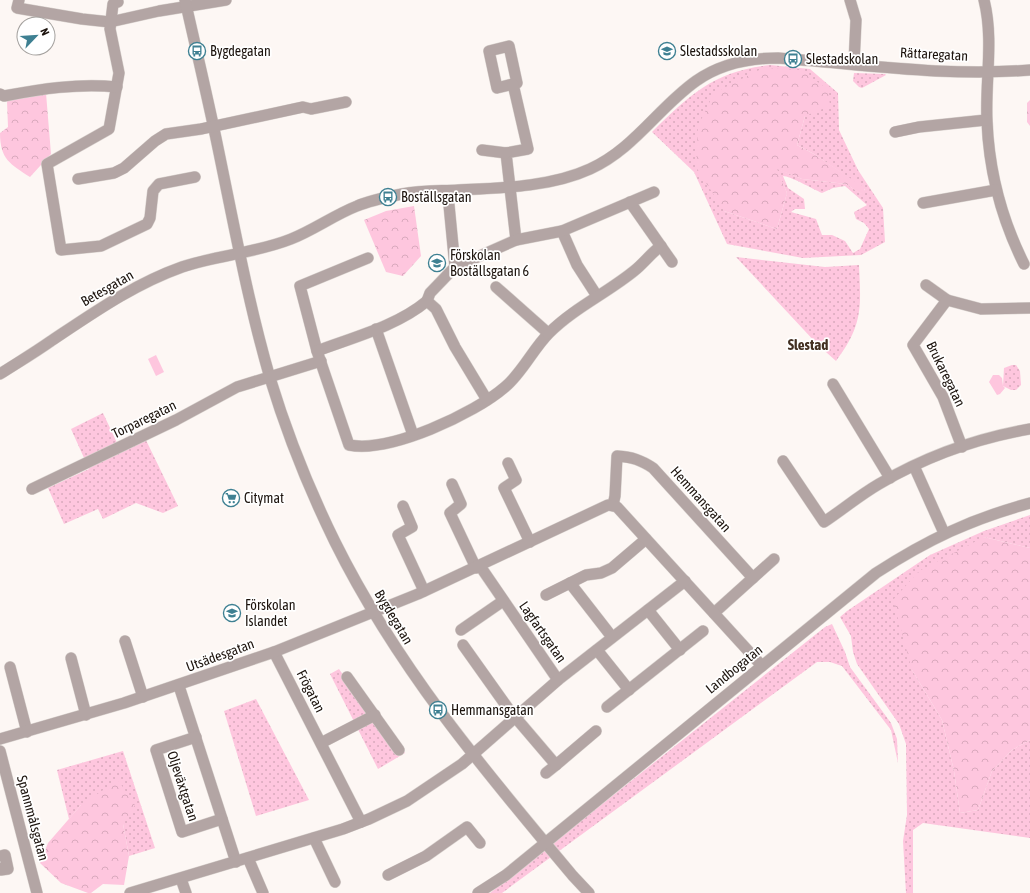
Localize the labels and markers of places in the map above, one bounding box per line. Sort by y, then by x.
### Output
bus stop icon: Bygdegatan [187,41,207,61]
school or university icon: Slestadsskolan [657,41,677,61]
place label: Bygdegatan [210,43,271,59]
place label: Slestadsskolan [680,43,757,59]
bus stop icon: Slestadskolan [783,49,803,69]
place label: Slestadskolan [806,51,878,67]
bus stop icon: Boställsgatan [378,187,398,207]
place label: Boställsgatan [401,189,472,205]
place label: Förskolan Boställsgatan 6 [450,247,530,279]
school or university icon: Förskolan Boställsgatan 6 [427,253,447,273]
supermarket icon: Citymat [221,488,241,508]
place label: Citymat [244,490,284,506]
place label: Förskolan Islandet [245,597,295,629]
school or university icon: Förskolan Islandet [222,603,242,623]
bus stop icon: Hemmansgatan [428,700,448,720]
place label: Hemmansgatan [451,702,533,718]

